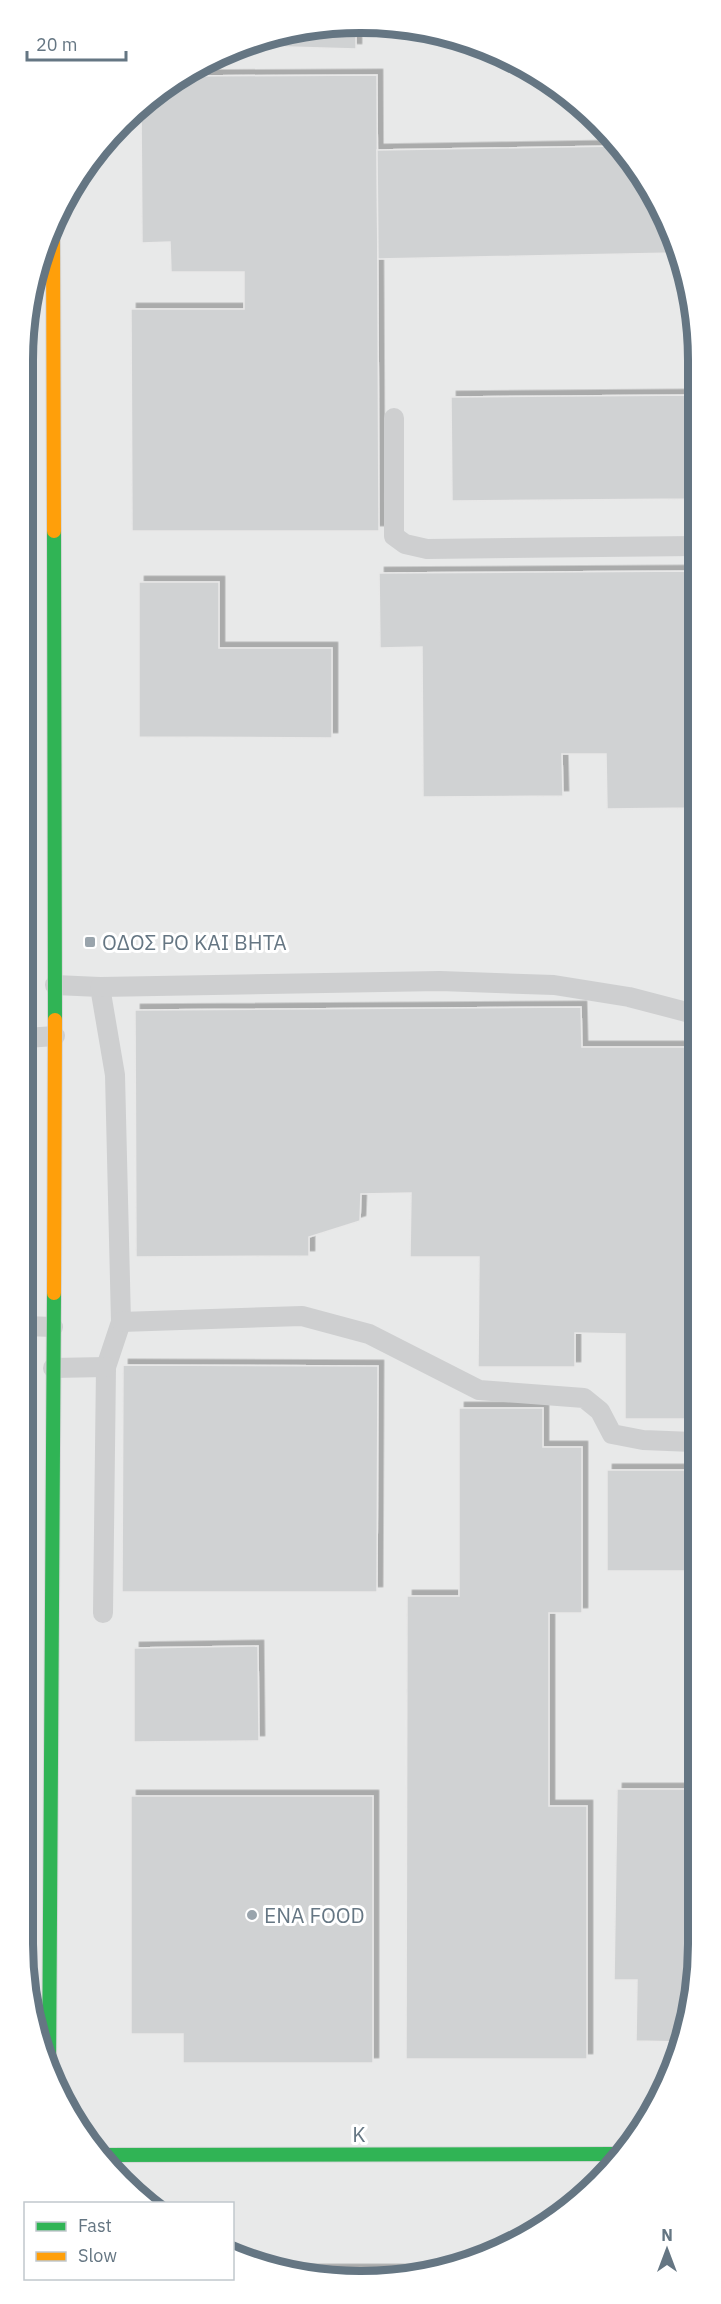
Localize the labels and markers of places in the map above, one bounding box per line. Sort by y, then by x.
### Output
place label: ΟΔΟΣ ΡΟ ΚΑΙ ΒΗΤΑ [102,928,287,956]
marker: ΟΔΟΣ ΡΟ ΚΑΙ ΒΗΤΑ [83,935,97,949]
place label: ENA FOOD [264,1901,365,1929]
marker: ENA FOOD [245,1908,259,1922]

